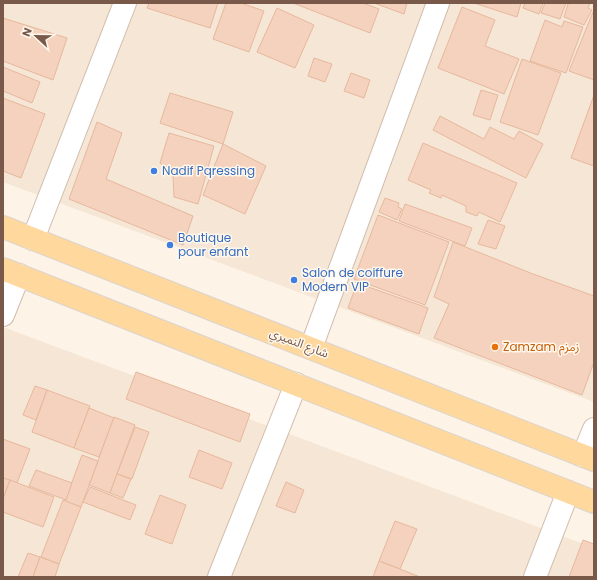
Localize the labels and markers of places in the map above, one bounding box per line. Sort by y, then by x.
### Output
place label: Nadif Pqressing [162,162,255,179]
marker: Nadif Pqressing [149,166,159,176]
place label: Boutique pour enfant [178,229,248,260]
marker: Boutique pour enfant [165,240,175,250]
place label: Salon de coiffure Modern VIP [302,264,403,295]
marker: Salon de coiffure Modern VIP [289,275,299,285]
place label: Zamzam زمزم [503,338,579,356]
marker: Zamzam زمزم [490,342,500,352]

